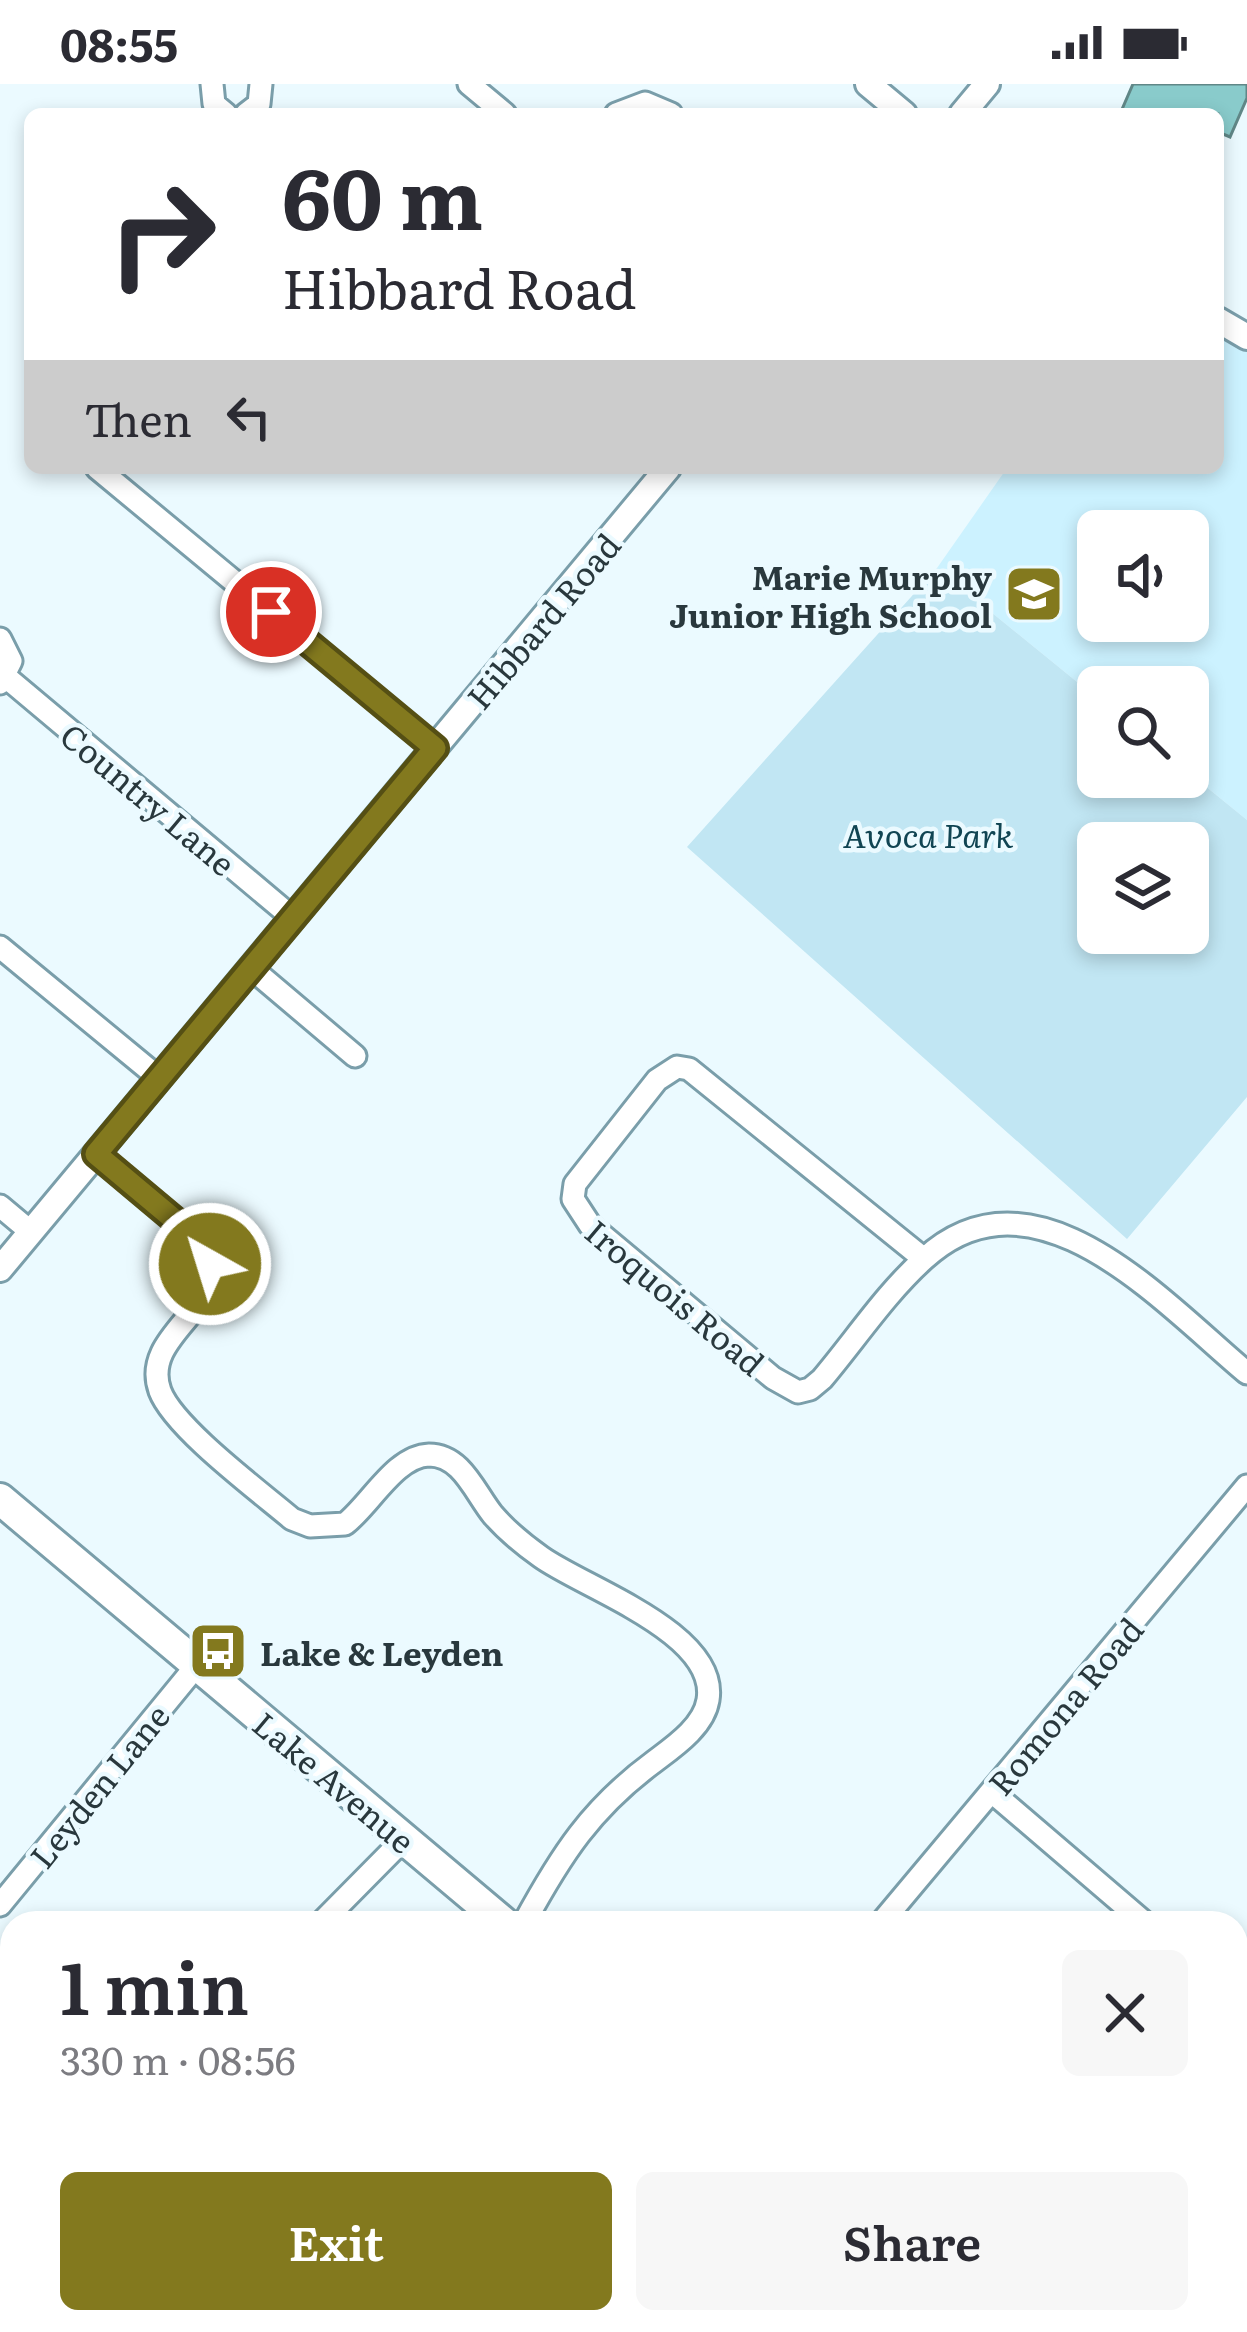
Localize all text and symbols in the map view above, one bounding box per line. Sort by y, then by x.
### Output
text: 08:55 [60,9,178,76]
text: 60 m [282,131,483,256]
icon: right [84,156,240,312]
text: Hibbard Road [282,245,637,326]
text: Then [84,384,192,451]
icon: left [216,384,282,450]
map controls [1077,510,1209,954]
button: sound [1077,510,1209,642]
street label: Hibbard Road [454,521,630,719]
place label: Marie Murphy Junior High School [669,551,993,638]
pin [220,561,322,663]
school or university icon: Marie Murphy Junior High School [1003,563,1065,625]
icon: arrive [238,579,304,645]
button: search [1077,666,1209,798]
street label: Country Lane [51,710,247,886]
park label: Avoca Park [843,809,1013,858]
button: layers [1077,822,1209,954]
position arrow [147,1201,273,1327]
street label: Iroquois Road [576,1206,776,1386]
street label: Romona Road [975,1605,1153,1805]
bus stop icon: Lake & Leyden [187,1620,249,1682]
place label: Lake & Leyden [260,1627,504,1676]
street label: Leyden Lane [17,1692,179,1878]
street label: Lake Avenue [243,1699,427,1863]
text: 1 min [60,1930,249,2037]
button: close [1062,1950,1188,2076]
text: 330 m · 08:56 [60,2029,296,2087]
button: Exit [60,2172,612,2310]
button: Share [636,2172,1188,2310]

